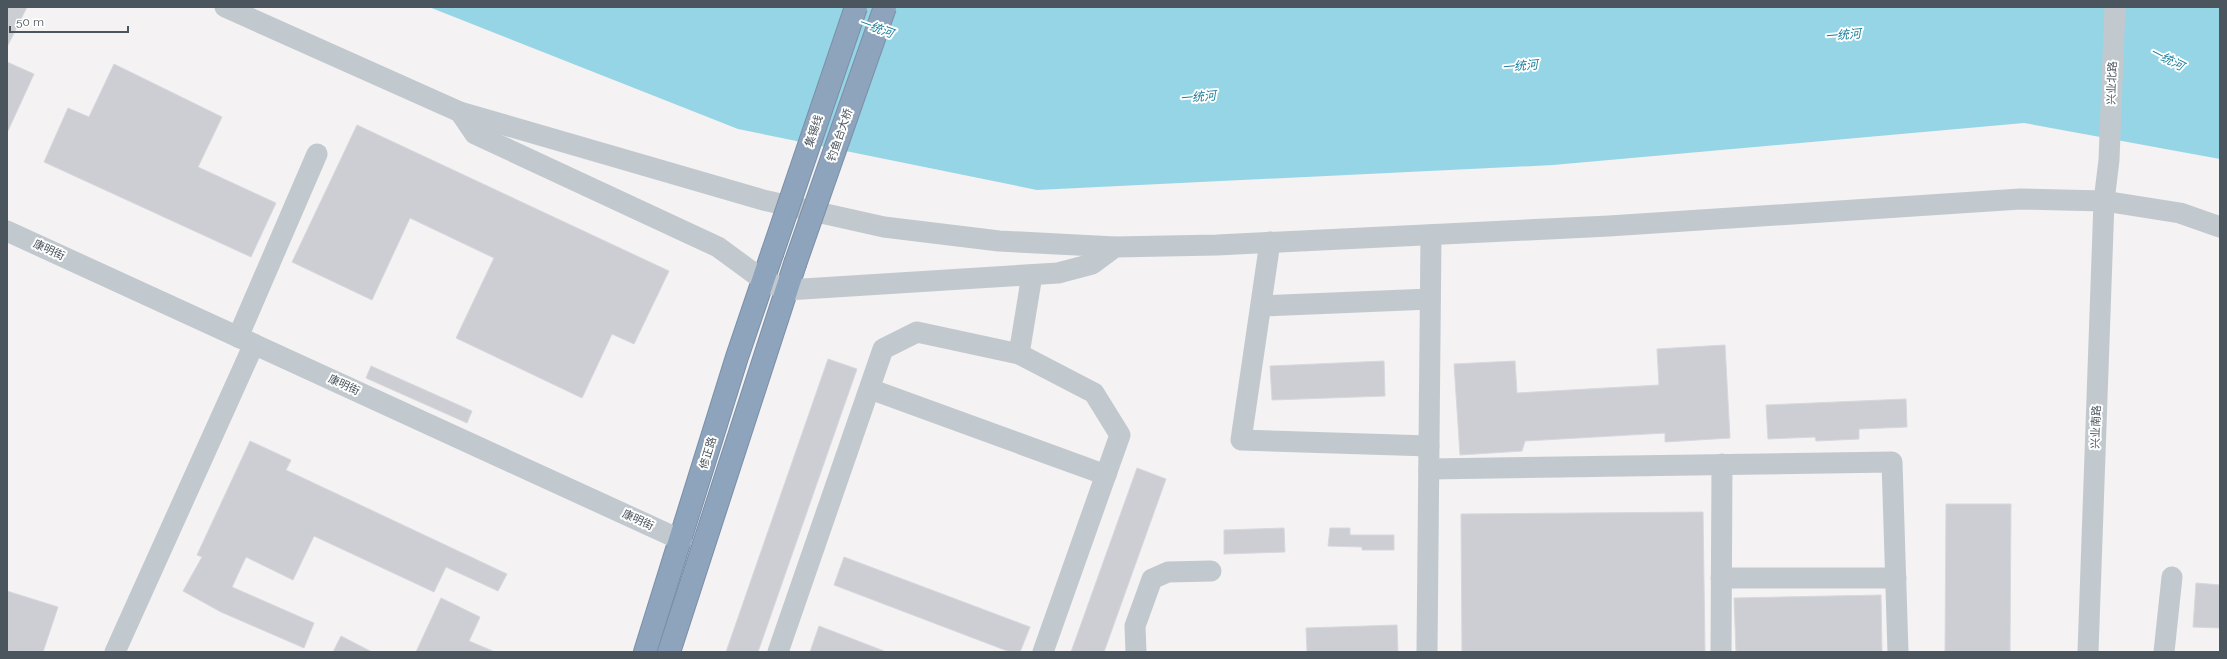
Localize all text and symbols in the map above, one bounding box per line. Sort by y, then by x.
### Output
scale bar [10,8,128,34]
text: 50 m [16,15,44,29]
water label: 一统河 [857,15,897,41]
water label: 一统河 [1824,26,1864,44]
water label: 一统河 [2148,45,2188,74]
water label: 一统河 [1501,57,1541,75]
street label: 兴业北路 [2105,61,2119,105]
water label: 一统河 [1179,88,1219,106]
street label: 钓鱼台大桥 [825,107,855,163]
street label: 集锡线 [802,113,826,149]
street label: 康明街 [31,237,67,263]
street label: 康明街 [326,372,362,398]
street label: 兴业南路 [2089,405,2103,449]
street label: 修正路 [697,435,719,471]
street label: 康明街 [620,507,656,533]

